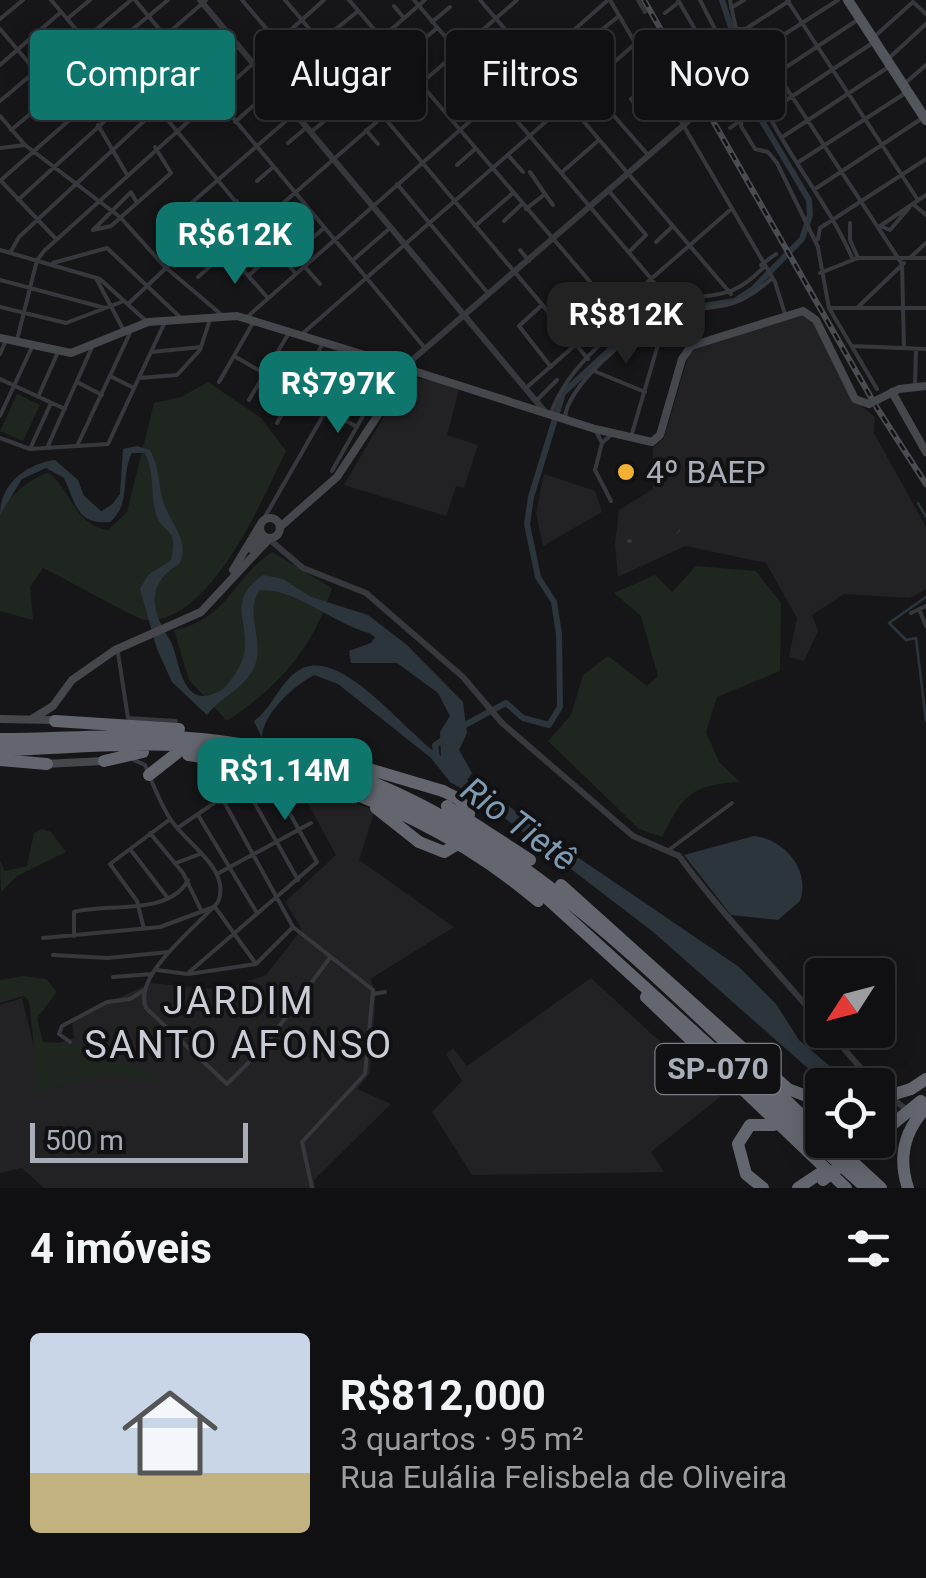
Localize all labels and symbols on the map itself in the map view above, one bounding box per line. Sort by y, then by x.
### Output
pin: R$612K [154,202,316,287]
pin: R$812K [545,282,707,367]
pin: R$797K [257,351,419,436]
place label: 4º BAEP [646,453,766,491]
marker: 4º BAEP [615,461,637,483]
pin: R$1.14M [193,738,377,823]
water label: Rio Tietê [453,769,584,880]
north arrow [805,958,895,1048]
district label: JARDIM SANTO AFONSO [84,979,394,1067]
road number: SP-070 [656,1044,780,1094]
scale bar [30,1118,248,1162]

